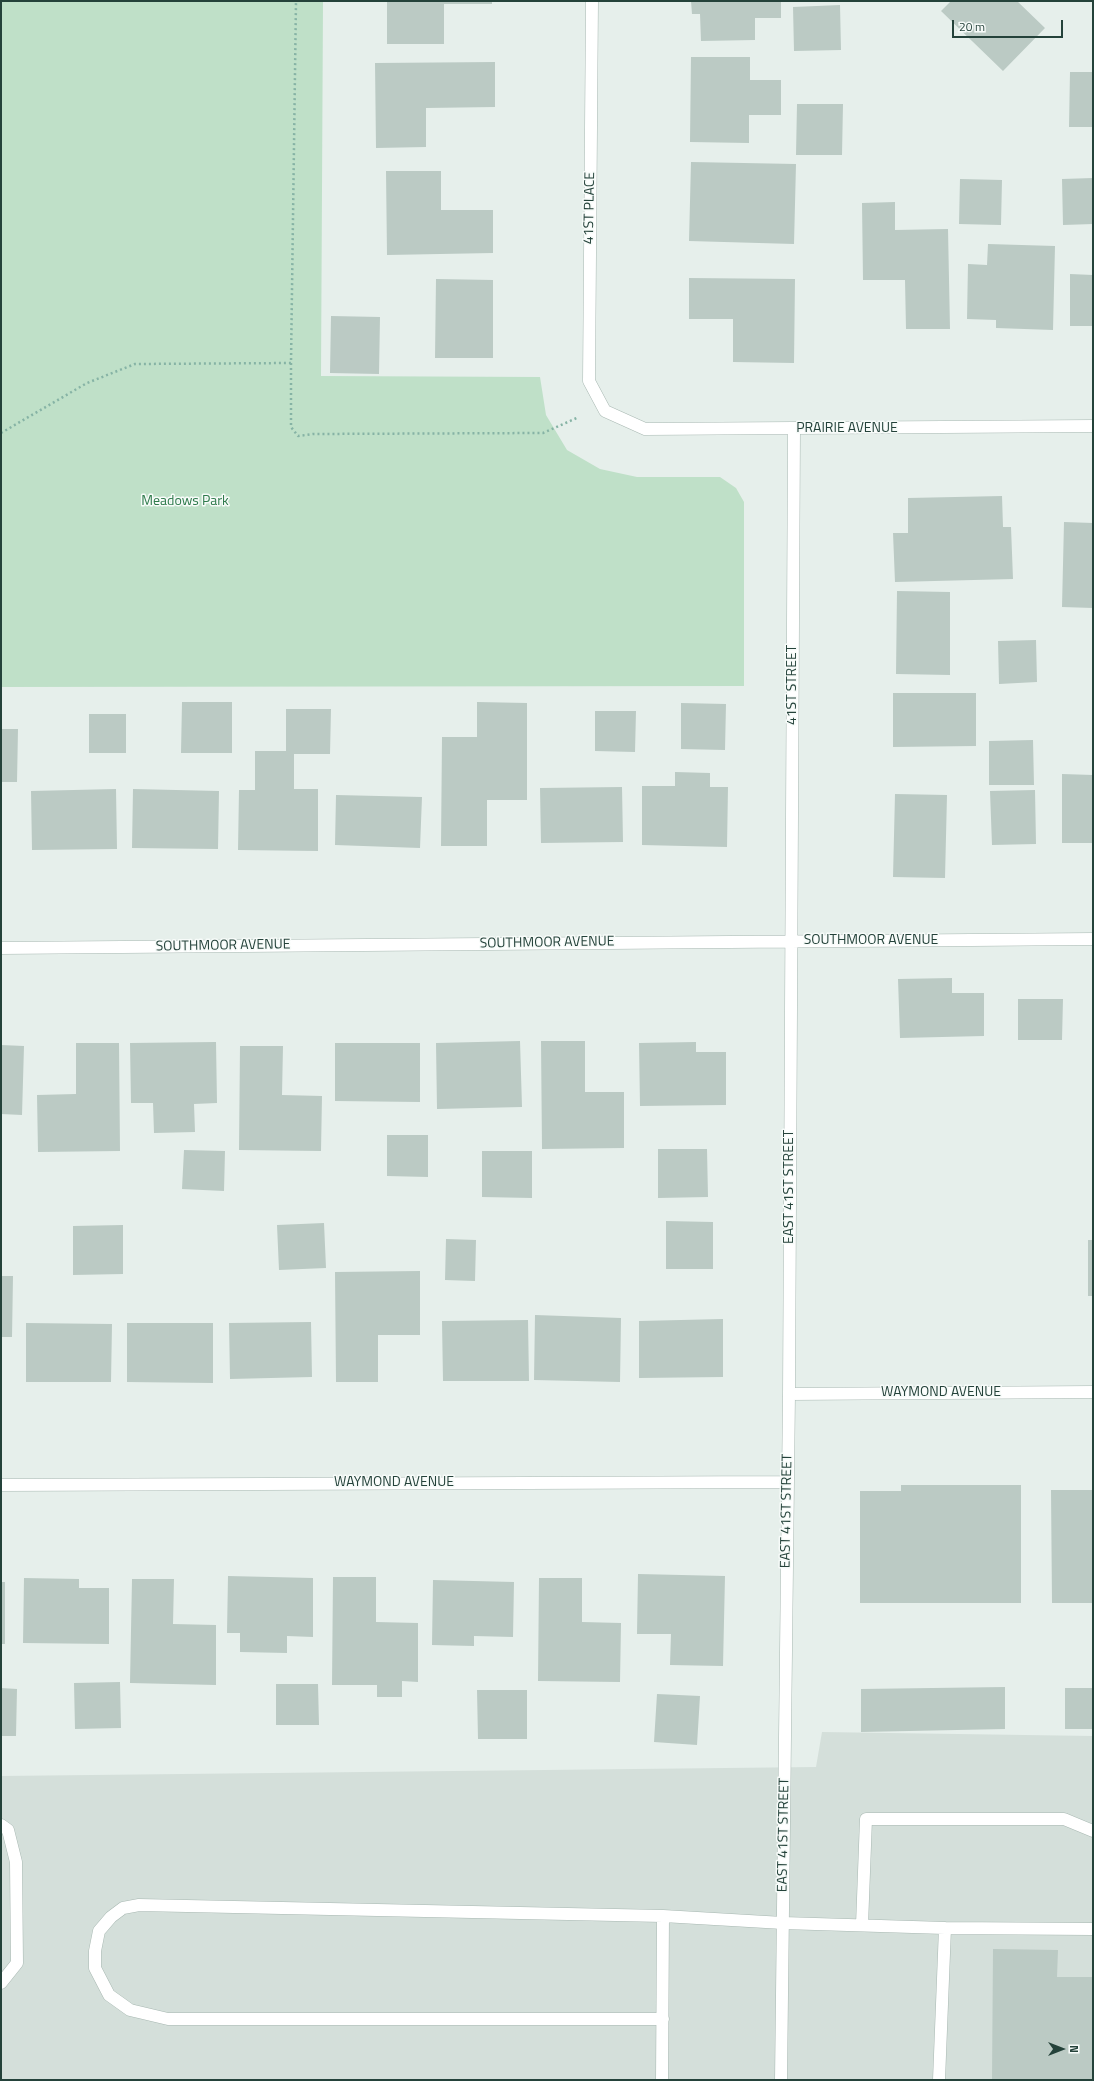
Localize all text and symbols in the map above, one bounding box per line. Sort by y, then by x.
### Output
scale bar [954,12,1065,38]
text: 20 m [959,17,985,36]
street label: 41ST PLACE [581,172,599,244]
street label: PRAIRIE AVENUE [796,421,898,437]
park label: Meadows Park [141,494,229,510]
street label: 41ST STREET [785,645,801,725]
street label: SOUTHMOOR AVENUE [480,933,614,953]
street label: SOUTHMOOR AVENUE [804,933,938,949]
street label: SOUTHMOOR AVENUE [156,936,290,956]
street label: EAST 41ST STREET [782,1130,798,1244]
street label: WAYMOND AVENUE [881,1385,1001,1401]
street label: EAST 41ST STREET [778,1454,796,1568]
street label: WAYMOND AVENUE [334,1475,454,1491]
street label: EAST 41ST STREET [775,1778,793,1892]
north arrow [1042,2029,1082,2069]
text: N [1066,2045,1082,2053]

